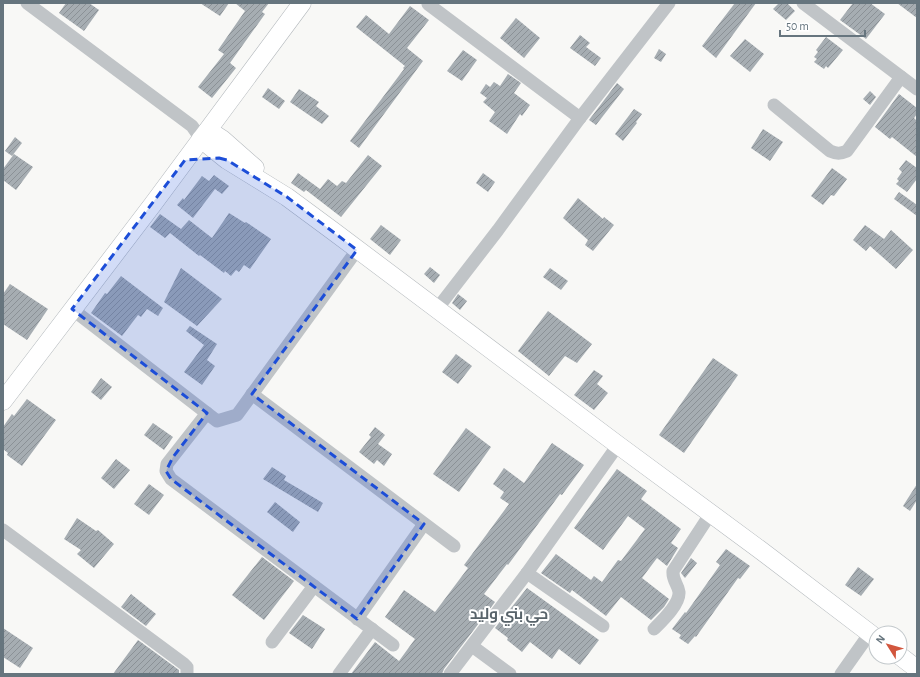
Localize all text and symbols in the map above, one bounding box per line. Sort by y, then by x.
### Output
scale bar [780,12,865,38]
text: 50 m [786,20,809,32]
district label: حي بني وليد [470,607,548,626]
north arrow [868,625,908,665]
text: N [874,633,887,646]

